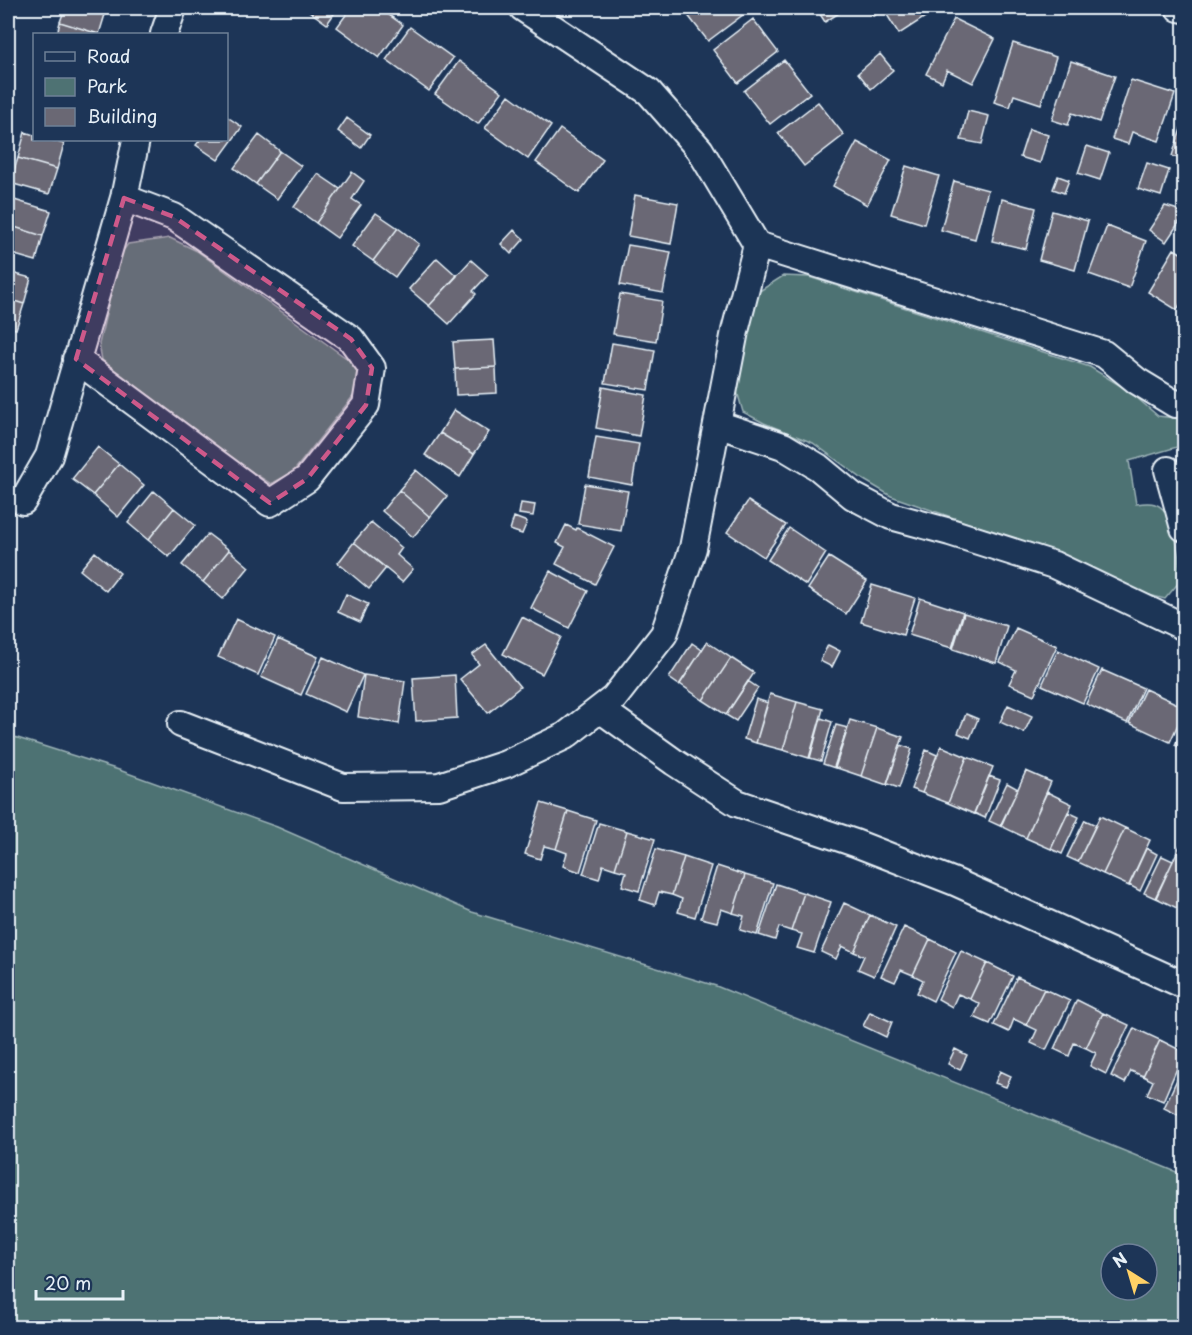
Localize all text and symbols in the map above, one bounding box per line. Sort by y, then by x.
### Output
legend [33,33,228,141]
text: Road [87,42,131,69]
text: Park [87,72,127,99]
text: Building [87,102,157,129]
north arrow [1099,1242,1159,1302]
text: N [1107,1246,1132,1273]
scale bar [36,1263,123,1301]
text: 20 m [45,1269,91,1296]

